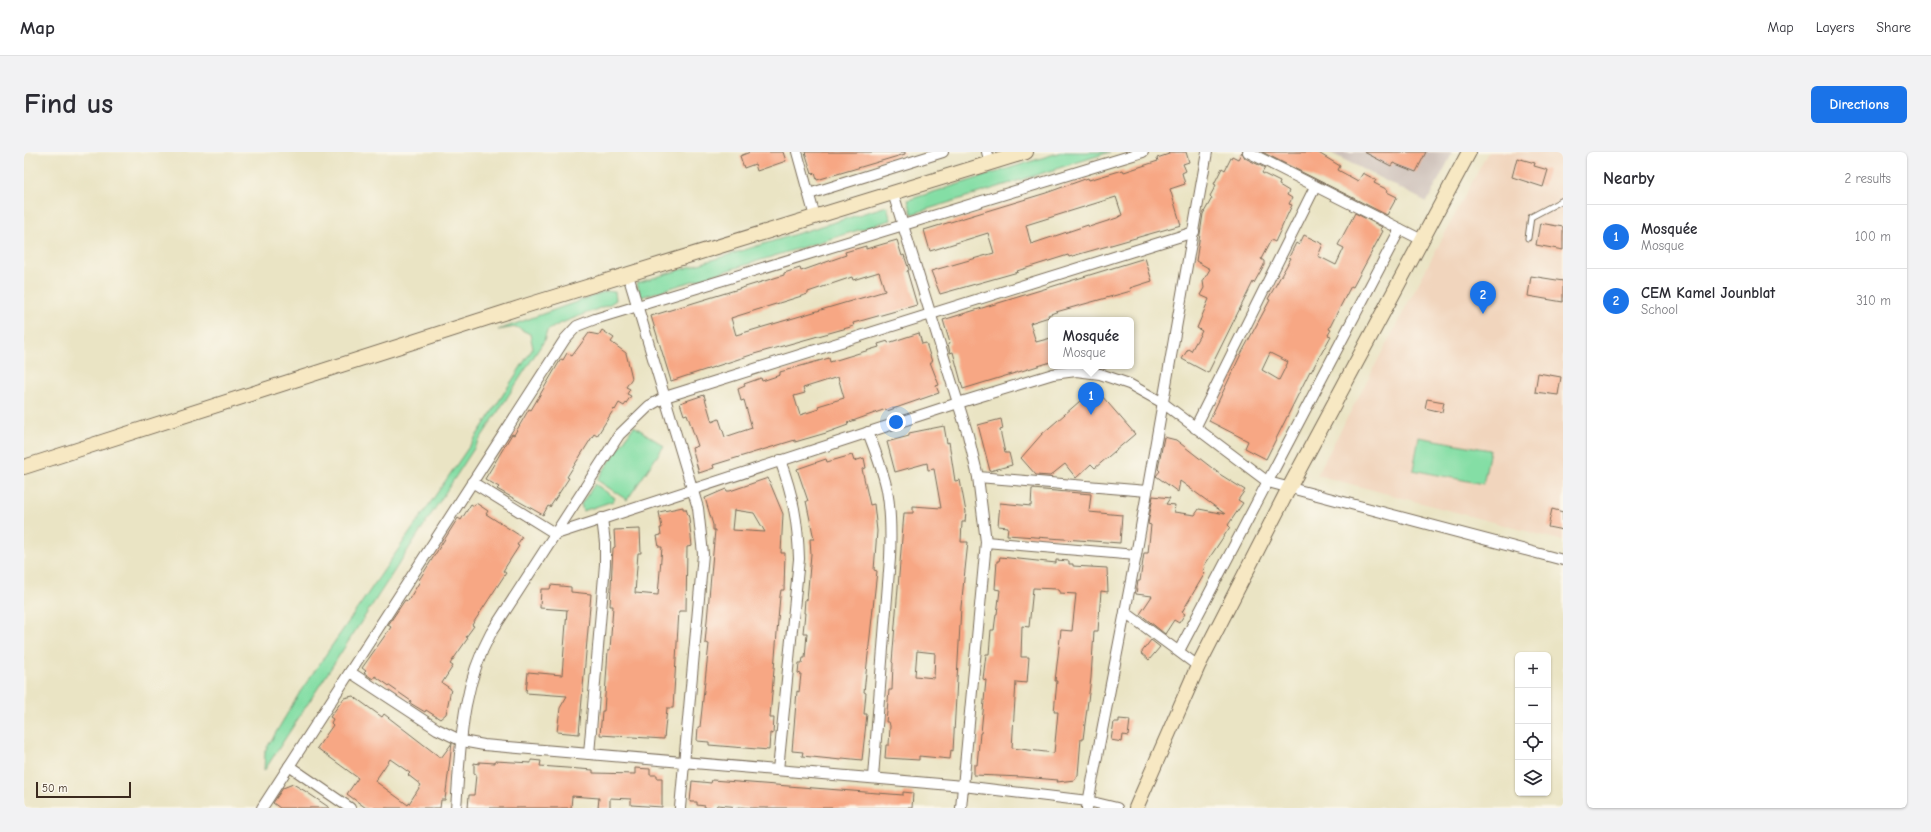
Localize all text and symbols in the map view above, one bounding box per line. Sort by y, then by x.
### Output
text: Map [20,17,55,39]
text: Map [1767,19,1794,36]
text: Layers [1816,19,1854,36]
text: Share [1876,19,1911,36]
button: Directions [1811,86,1907,123]
text: Find us [24,88,113,120]
text: Nearby [1603,169,1654,188]
text: 2 results [1844,171,1891,186]
text: Mosquée [1641,220,1697,238]
text: 1 [1613,229,1619,244]
text: 100 m [1855,229,1891,244]
text: Mosque [1641,238,1684,253]
pin: 2 [1470,281,1496,314]
text: CEM Kamel Jounblat [1641,284,1775,302]
text: 2 [1613,293,1619,308]
text: 310 m [1856,293,1891,308]
text: School [1641,302,1678,317]
popup [1048,317,1134,369]
text: Mosquée [1063,327,1119,345]
text: Mosque [1063,345,1106,360]
pin: 1 [1078,382,1104,415]
your location [886,412,906,432]
map controls [1515,652,1551,796]
button: + [1515,652,1551,688]
button: − [1515,688,1551,724]
button: locate [1515,724,1551,760]
button: layers [1515,760,1551,796]
scale bar [36,780,131,799]
text: 50 m [42,782,67,795]

